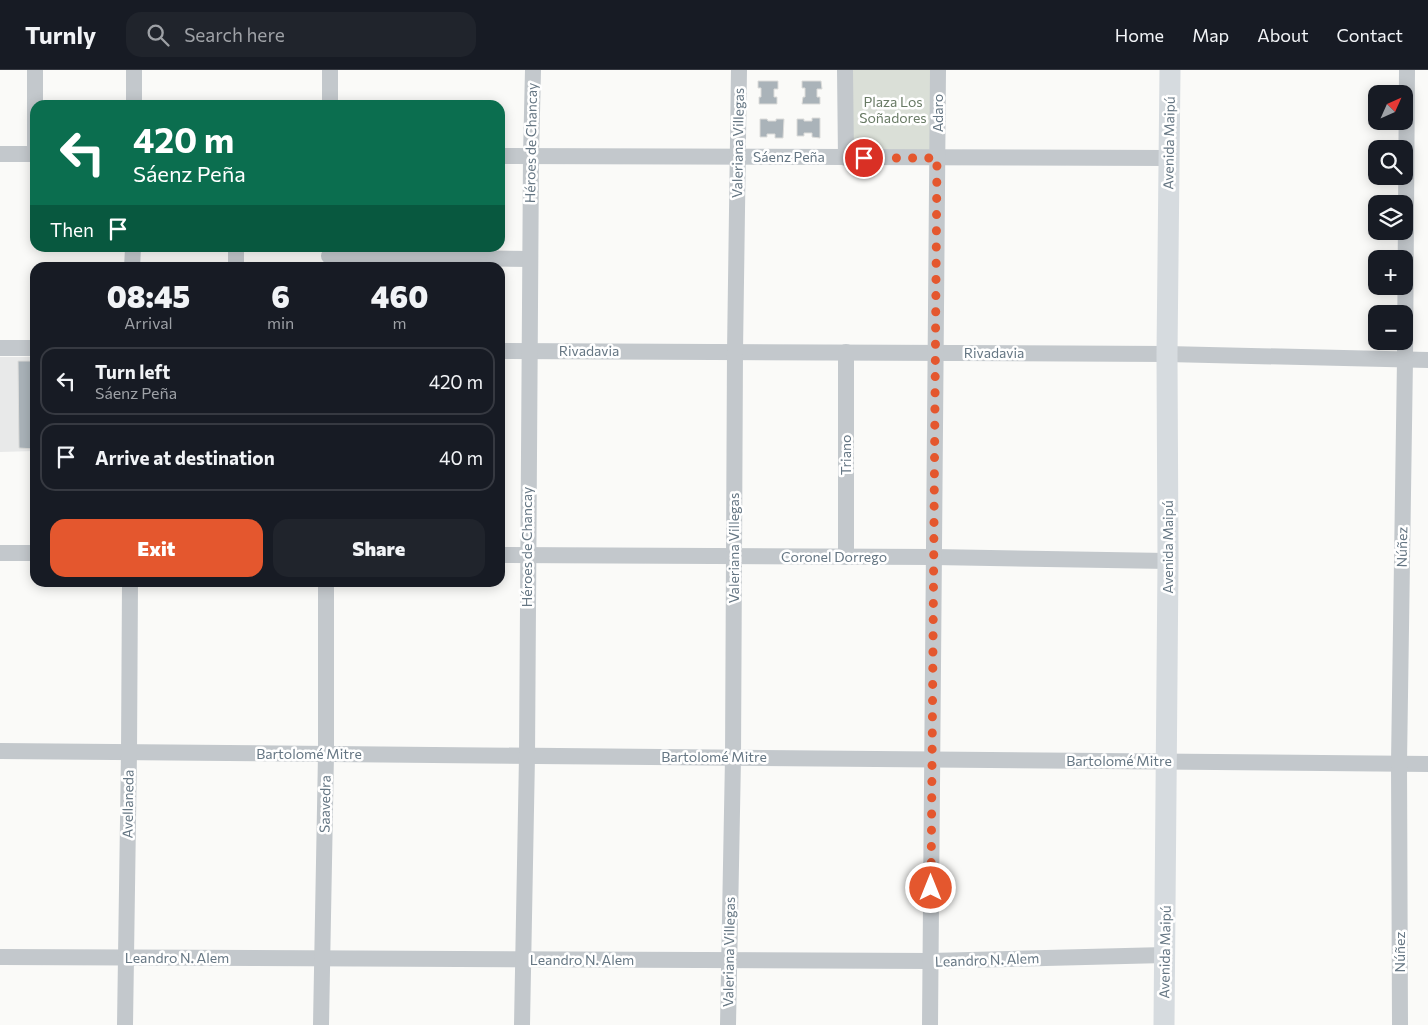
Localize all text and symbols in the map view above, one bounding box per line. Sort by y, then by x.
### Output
search box [126,12,476,57]
text: Turnly [25,20,96,49]
icon: search [144,21,172,49]
text: Search here [184,23,285,46]
text: Home [1115,24,1164,46]
text: Map [1192,24,1229,46]
text: About [1257,24,1309,46]
text: Contact [1337,24,1403,46]
street label: Héroes de Chancay [521,83,540,203]
north arrow [1368,85,1412,130]
map controls [1368,85,1413,350]
street label: Valeriana Villegas [728,88,747,198]
park label: Plaza Los Soñadores [859,93,927,126]
street label: Adaro [929,94,946,132]
street label: Avenida Maipú [1159,96,1178,190]
text: 420 m [133,117,234,160]
icon: left [50,120,115,185]
pin [843,137,885,179]
button: search [1368,140,1413,185]
icon: arrive [850,144,878,172]
street label: Sáenz Peña [753,148,825,165]
text: Sáenz Peña [133,160,246,187]
button: layers [1368,195,1413,240]
icon: arrive [104,215,132,243]
text: Then [50,218,94,241]
button: + [1368,250,1413,295]
text: 08:45 [107,277,190,314]
text: 6 [271,277,290,314]
text: 460 [371,277,428,314]
button: − [1368,305,1413,350]
text: Arrival [124,313,173,332]
text: min [267,313,294,332]
text: m [393,313,407,332]
street label: Rivadavia [559,342,619,359]
street label: Rivadavia [964,344,1024,361]
text: Turn left [95,360,170,383]
icon: left [52,367,80,395]
text: 420 m [429,370,483,393]
text: Sáenz Peña [95,383,177,402]
street label: Triano [837,435,854,475]
icon: arrive [52,443,80,471]
text: Arrive at destination [95,446,275,469]
text: 40 m [439,446,483,469]
street label: Héroes de Chancay [518,487,535,607]
street label: Valeriana Villegas [725,493,742,603]
street label: Avenida Maipú [1159,500,1176,594]
button: Exit [50,519,263,577]
button: Share [273,519,485,577]
street label: Núñez [1393,526,1410,568]
street label: Coronel Dorrego [781,548,887,565]
street label: Bartolomé Mitre [256,745,362,762]
street label: Bartolomé Mitre [661,748,767,765]
street label: Bartolomé Mitre [1066,752,1172,769]
street label: Avellaneda [118,769,137,838]
street label: Saavedra [315,775,334,833]
position arrow [904,861,956,913]
street label: Valeriana Villegas [719,897,738,1007]
street label: Avenida Maipú [1155,905,1174,999]
street label: Núñez [1391,932,1408,972]
street label: Leandro N. Alem [125,949,229,966]
street label: Leandro N. Alem [934,949,1040,970]
street label: Leandro N. Alem [530,951,634,968]

